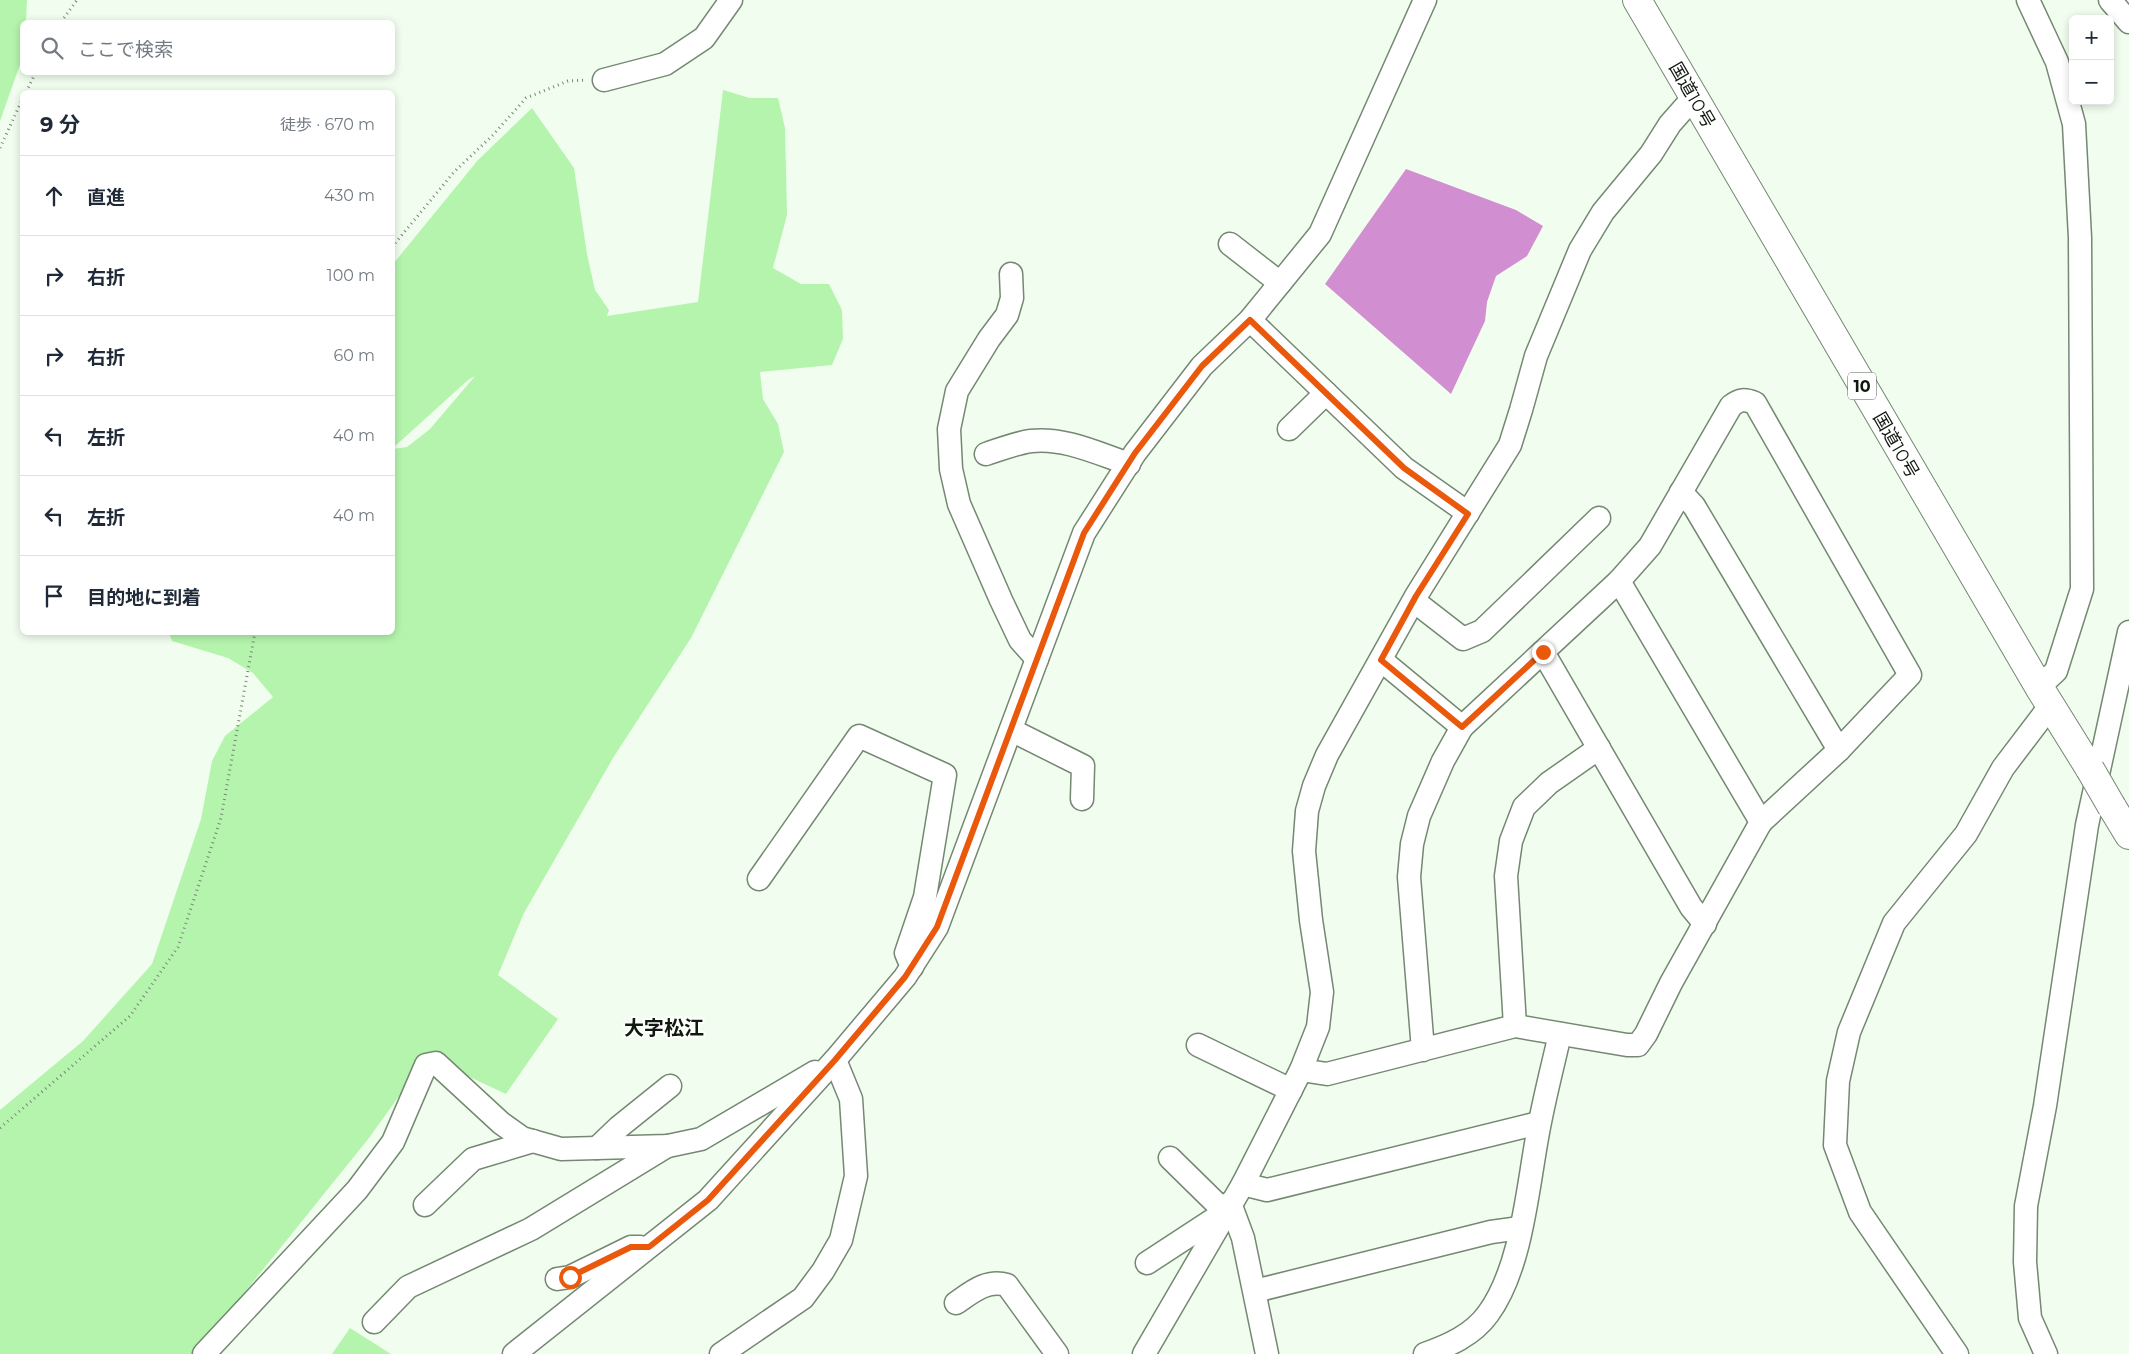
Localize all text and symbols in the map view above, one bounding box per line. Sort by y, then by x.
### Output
map controls [2069,15,2114,105]
button: + [2069,15,2114,60]
search box [20,20,395,75]
icon: search [38,34,66,62]
text: ここで検索 [78,38,173,61]
street label: 国道10号 [1664,58,1720,132]
button: − [2069,60,2114,105]
text: 9 分 [40,112,80,137]
text: 徒歩 · 670 m [280,115,375,134]
icon: ahead [40,182,68,210]
text: 直進 [87,186,125,209]
text: 430 m [324,186,375,205]
icon: right [40,262,68,290]
text: 右折 [87,266,125,289]
text: 100 m [327,266,375,285]
icon: right [40,342,68,370]
text: 右折 [87,346,125,369]
text: 60 m [333,346,375,365]
road number: 10 [1848,372,1876,400]
street label: 国道10号 [1868,408,1924,482]
icon: left [40,422,68,450]
text: 左折 [87,426,125,449]
text: 40 m [333,426,375,445]
icon: left [40,502,68,530]
text: 左折 [87,506,125,529]
text: 40 m [333,506,375,525]
icon: arrive [40,582,68,610]
text: 目的地に到着 [87,586,201,609]
route end [1532,641,1555,664]
district label: 大字松江 [624,1016,704,1040]
route start [559,1266,582,1289]

